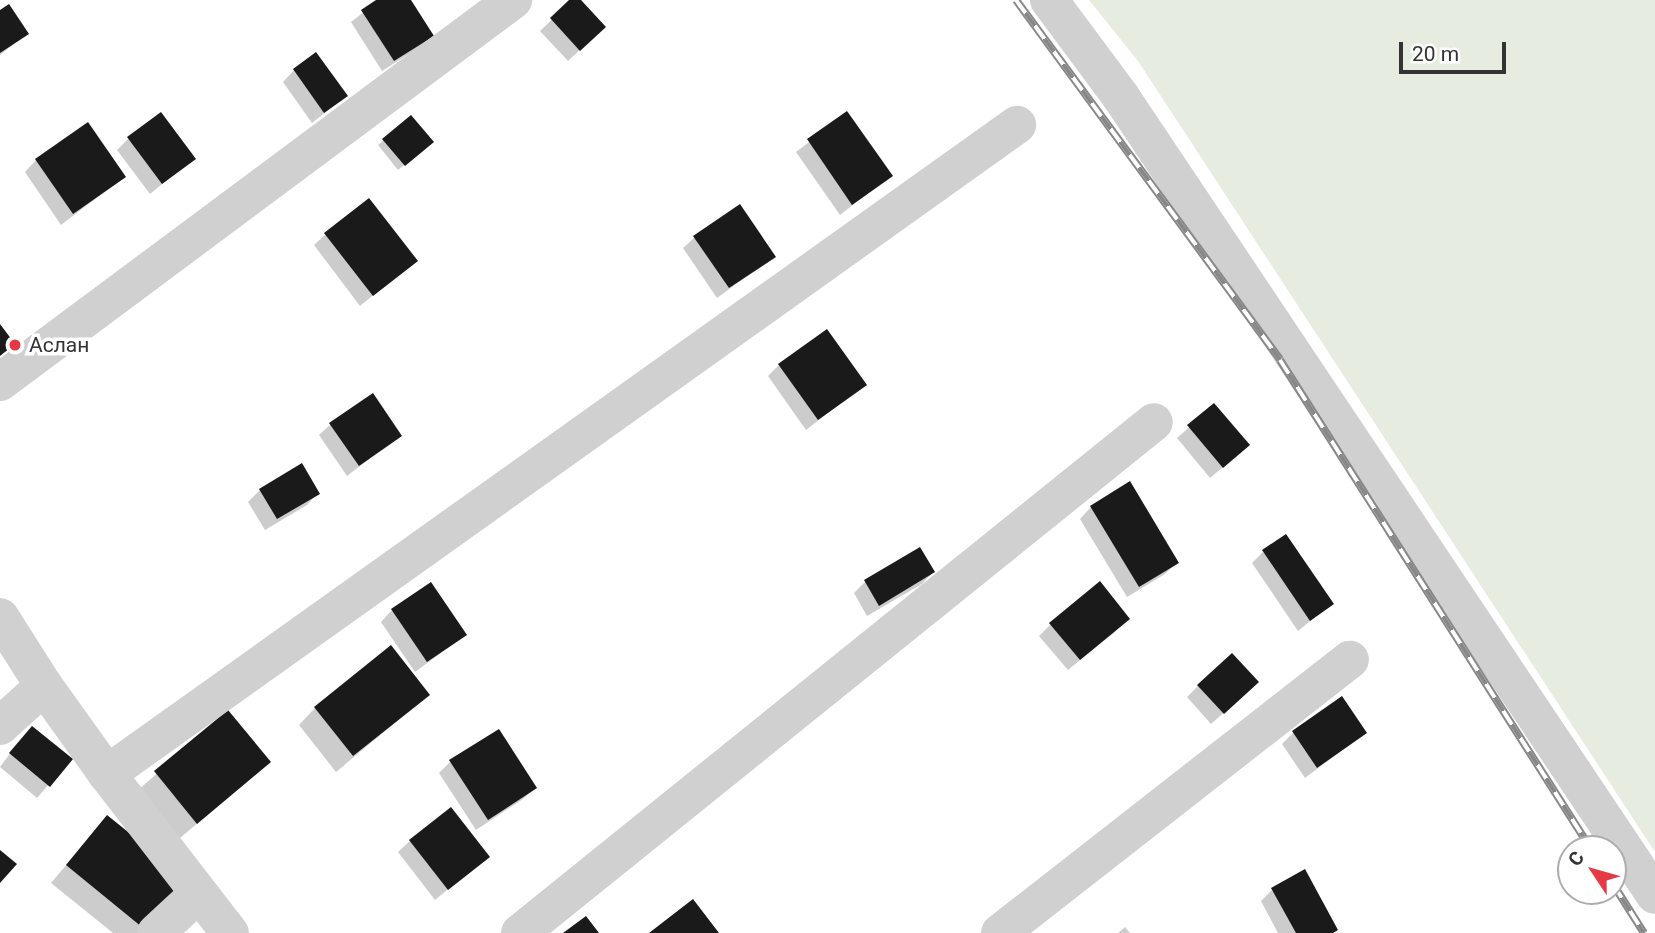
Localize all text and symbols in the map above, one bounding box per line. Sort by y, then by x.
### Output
scale bar [1403,28,1510,72]
text: 20 m [1412,42,1459,66]
place label: Аслан [29,332,89,358]
marker: Аслан [7,337,23,353]
north arrow [1557,835,1627,905]
text: С [1563,847,1589,870]

